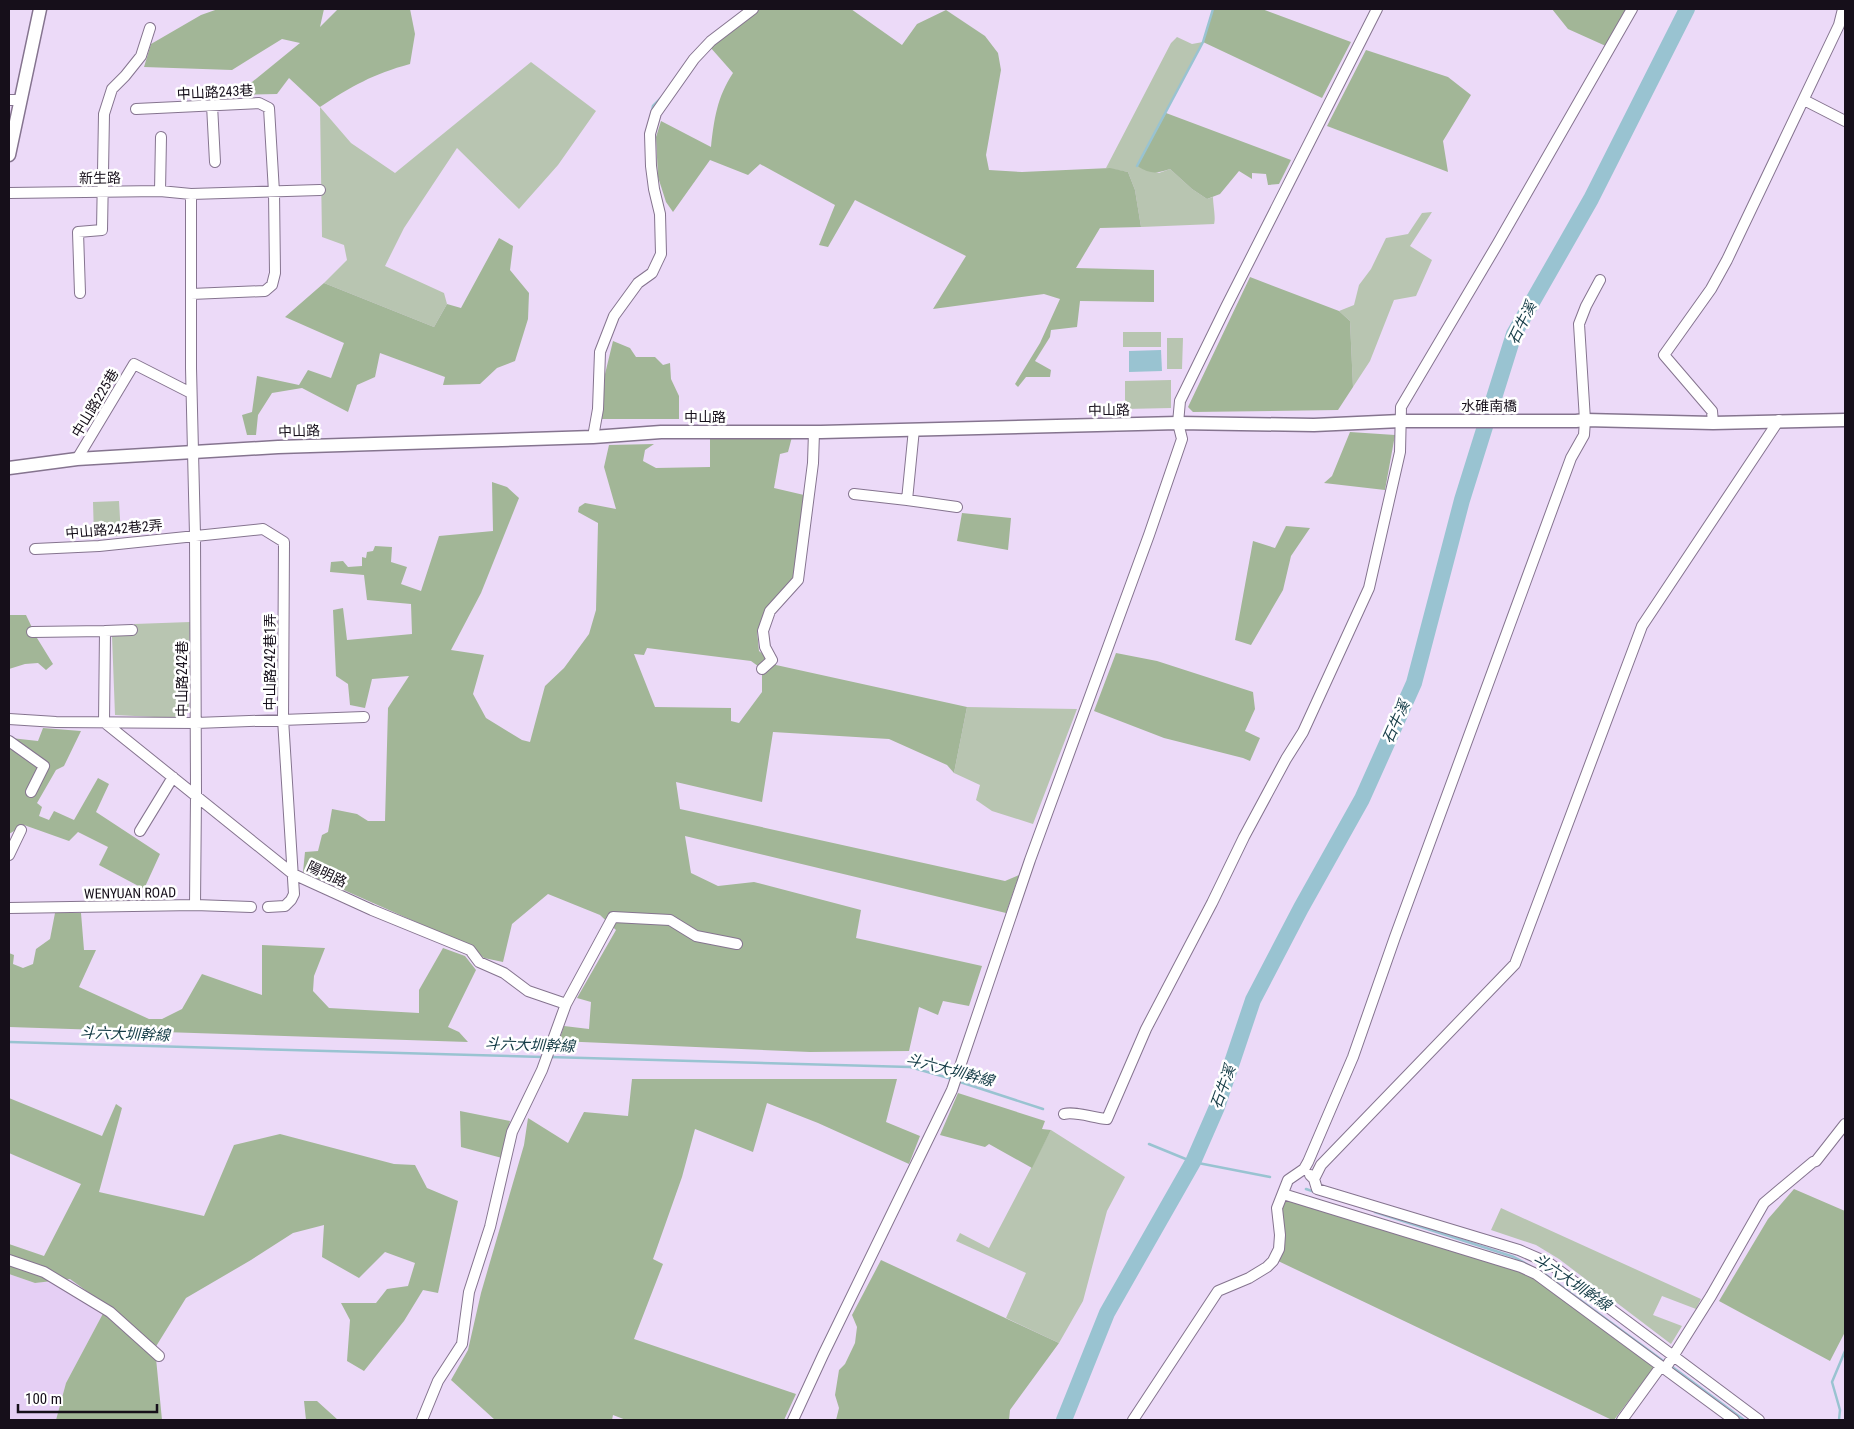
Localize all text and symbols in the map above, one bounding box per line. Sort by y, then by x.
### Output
street label: 中山路243巷 [176,82,254,102]
street label: 新生路 [79,170,121,186]
water label: 石牛溪 [1504,297,1541,347]
street label: 中山路225巷 [68,366,122,440]
street label: 水碓南橋 [1461,398,1517,414]
street label: 中山路 [1088,402,1130,418]
street label: 中山路 [684,409,726,425]
street label: 中山路 [278,422,320,440]
street label: 中山路242巷2弄 [65,517,163,541]
street label: 中山路242巷1弄 [262,613,278,711]
street label: 中山路242巷 [174,641,190,717]
water label: 石牛溪 [1379,696,1414,746]
street label: 陽明路 [305,858,349,890]
street label: WENYUAN ROAD [84,884,176,902]
water label: 斗六大圳幹線 [80,1023,172,1045]
water label: 斗六大圳幹線 [485,1034,577,1056]
water label: 斗六大圳幹線 [904,1050,998,1091]
water label: 石牛溪 [1207,1061,1240,1111]
water label: 斗六大圳幹線 [1530,1249,1616,1316]
scale bar [18,1382,156,1414]
text: 100 m [25,1390,62,1408]

